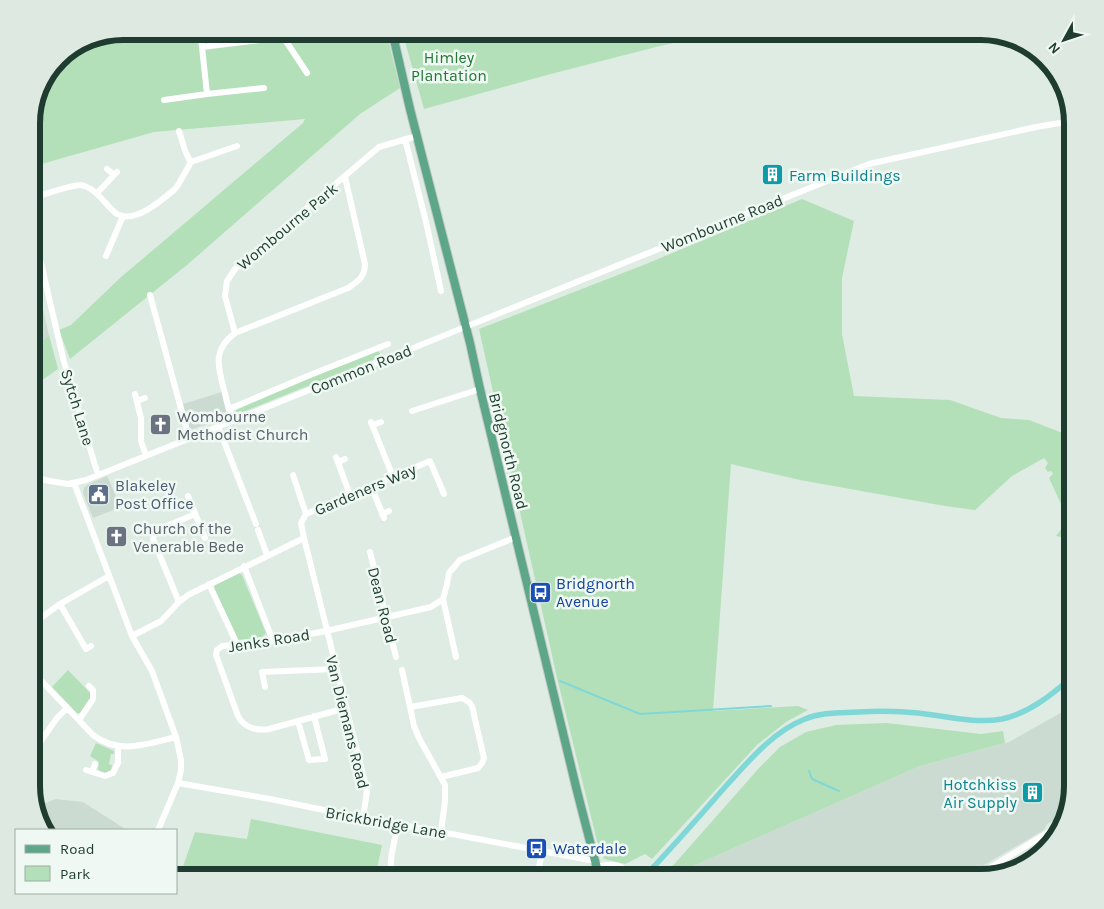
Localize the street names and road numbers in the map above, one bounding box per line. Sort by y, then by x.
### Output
street label: Wombourne Park [233,179,341,274]
street label: Wombourne Road [658,190,786,257]
street label: Common Road [308,341,415,398]
street label: Sytch Lane [57,367,98,448]
street label: Bridgnorth Road [485,391,532,511]
street label: Gardeners Way [312,459,419,519]
street label: Dean Road [364,565,401,645]
street label: Jenks Road [227,625,311,656]
street label: Van Diemans Road [322,653,373,791]
street label: Brickbridge Lane [324,803,448,842]

